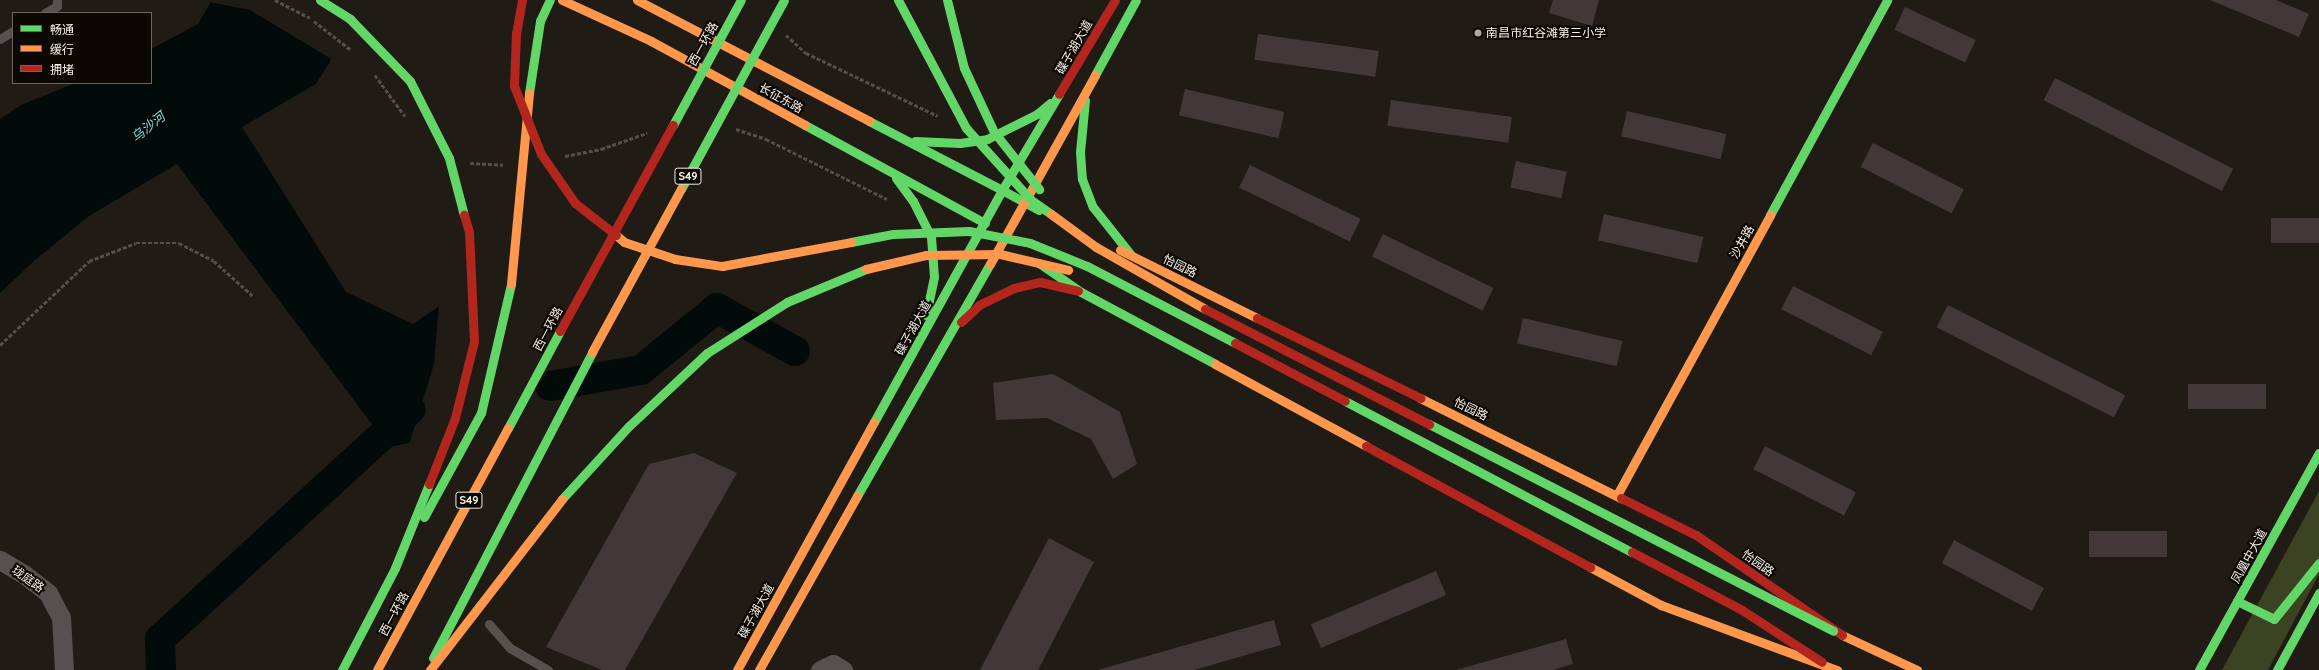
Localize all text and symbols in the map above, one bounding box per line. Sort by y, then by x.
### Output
legend [12,12,152,84]
street label: 碟子湖大道 [1053,17,1095,77]
street label: 西一环路 [685,20,721,68]
text: 畅通 [50,22,74,37]
place label: 南昌市红谷滩第三小学 [1486,26,1606,40]
marker: 南昌市红谷滩第三小学 [1473,28,1483,38]
text: 缓行 [50,42,74,57]
text: 拥堵 [50,62,74,77]
street label: 长征东路 [757,80,805,116]
water label: 乌沙河 [128,109,168,145]
road number: S49 [674,167,702,185]
street label: 沙井路 [1727,223,1757,261]
street label: 怡园路 [1161,252,1199,280]
street label: 碟子湖大道 [892,298,934,358]
street label: 西一环路 [530,304,566,354]
street label: 怡园路 [1452,395,1490,423]
road number: S49 [455,491,483,509]
street label: 凤凰中大道 [2228,526,2270,586]
street label: 怡园路 [1739,547,1777,579]
street label: 珑庭路 [9,563,47,595]
street label: 碟子湖大道 [735,581,777,641]
street label: 西一环路 [376,589,412,639]

